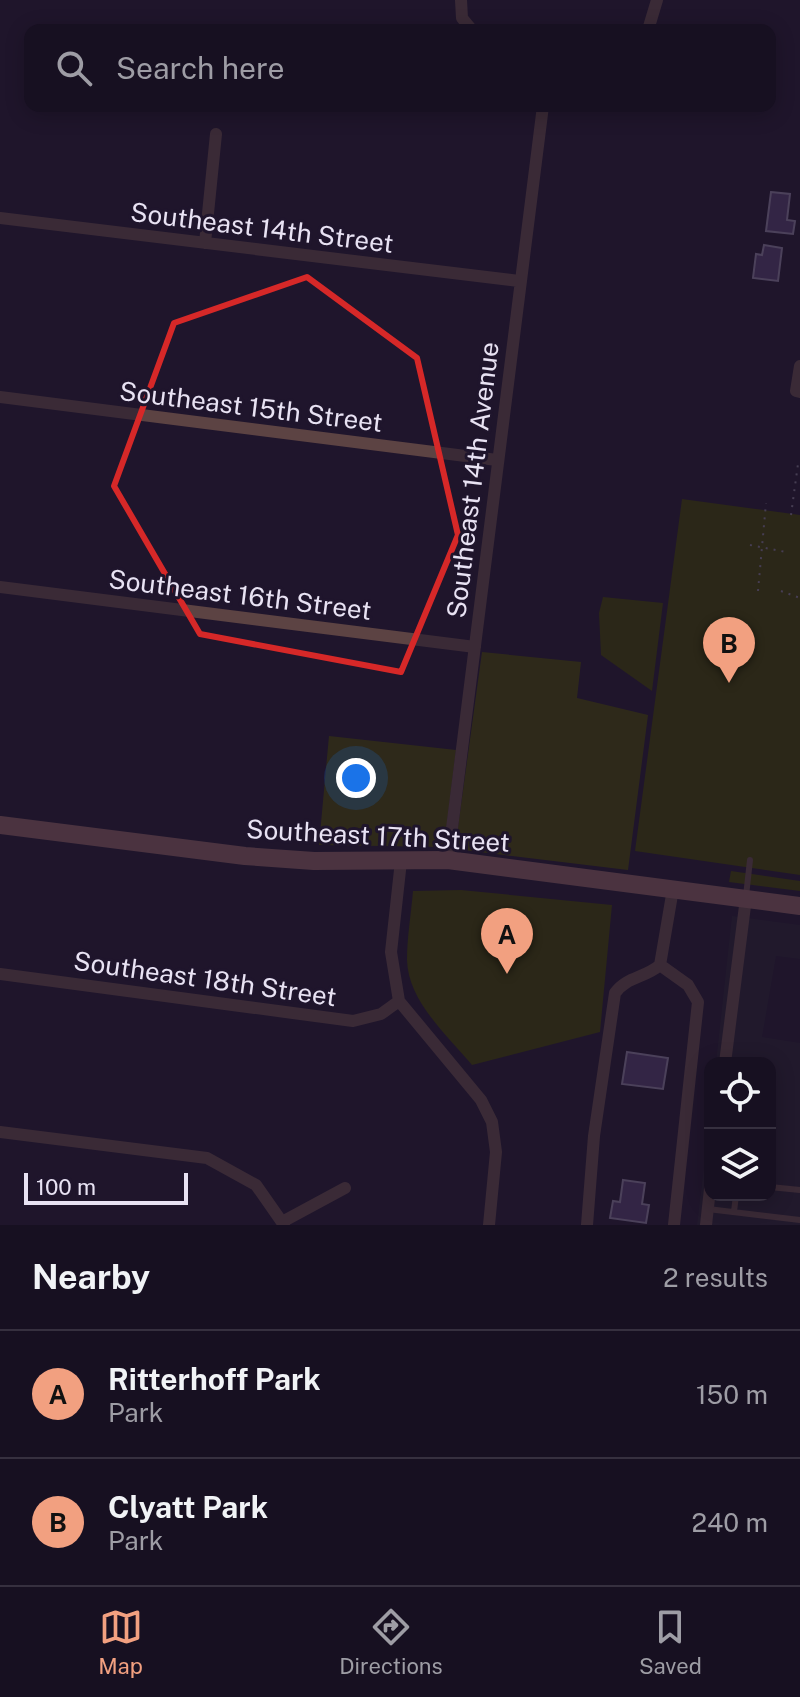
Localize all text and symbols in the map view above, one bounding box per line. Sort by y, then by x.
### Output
search box [24,24,776,112]
icon: search [52,46,96,90]
text: Search here [116,50,284,86]
street label: Southeast 14th Street [129,196,395,259]
street label: Southeast 14th Avenue [440,340,505,620]
street label: Southeast 15th Street [118,375,384,438]
street label: Southeast 16th Street [107,563,373,626]
pin: B [703,617,755,683]
your location [336,758,376,798]
street label: Southeast 17th Street [245,813,511,858]
pin: A [481,908,533,974]
street label: Southeast 18th Street [72,945,339,1012]
map controls [704,1057,776,1201]
button: locate [704,1057,776,1129]
button: layers [704,1129,776,1201]
scale bar [24,1169,188,1205]
text: 100 m [36,1174,96,1200]
text: Nearby [32,1257,150,1297]
text: 2 results [663,1262,768,1293]
text: Ritterhoff Park [108,1361,321,1397]
text: A [49,1379,67,1410]
text: 150 m [696,1379,768,1410]
text: Park [108,1397,163,1428]
text: Clyatt Park [108,1489,268,1525]
text: B [49,1507,67,1538]
text: 240 m [691,1507,768,1538]
text: Park [108,1525,163,1556]
tab: Map [98,1605,143,1679]
tab: Directions [339,1605,443,1679]
tab: Saved [639,1605,702,1679]

